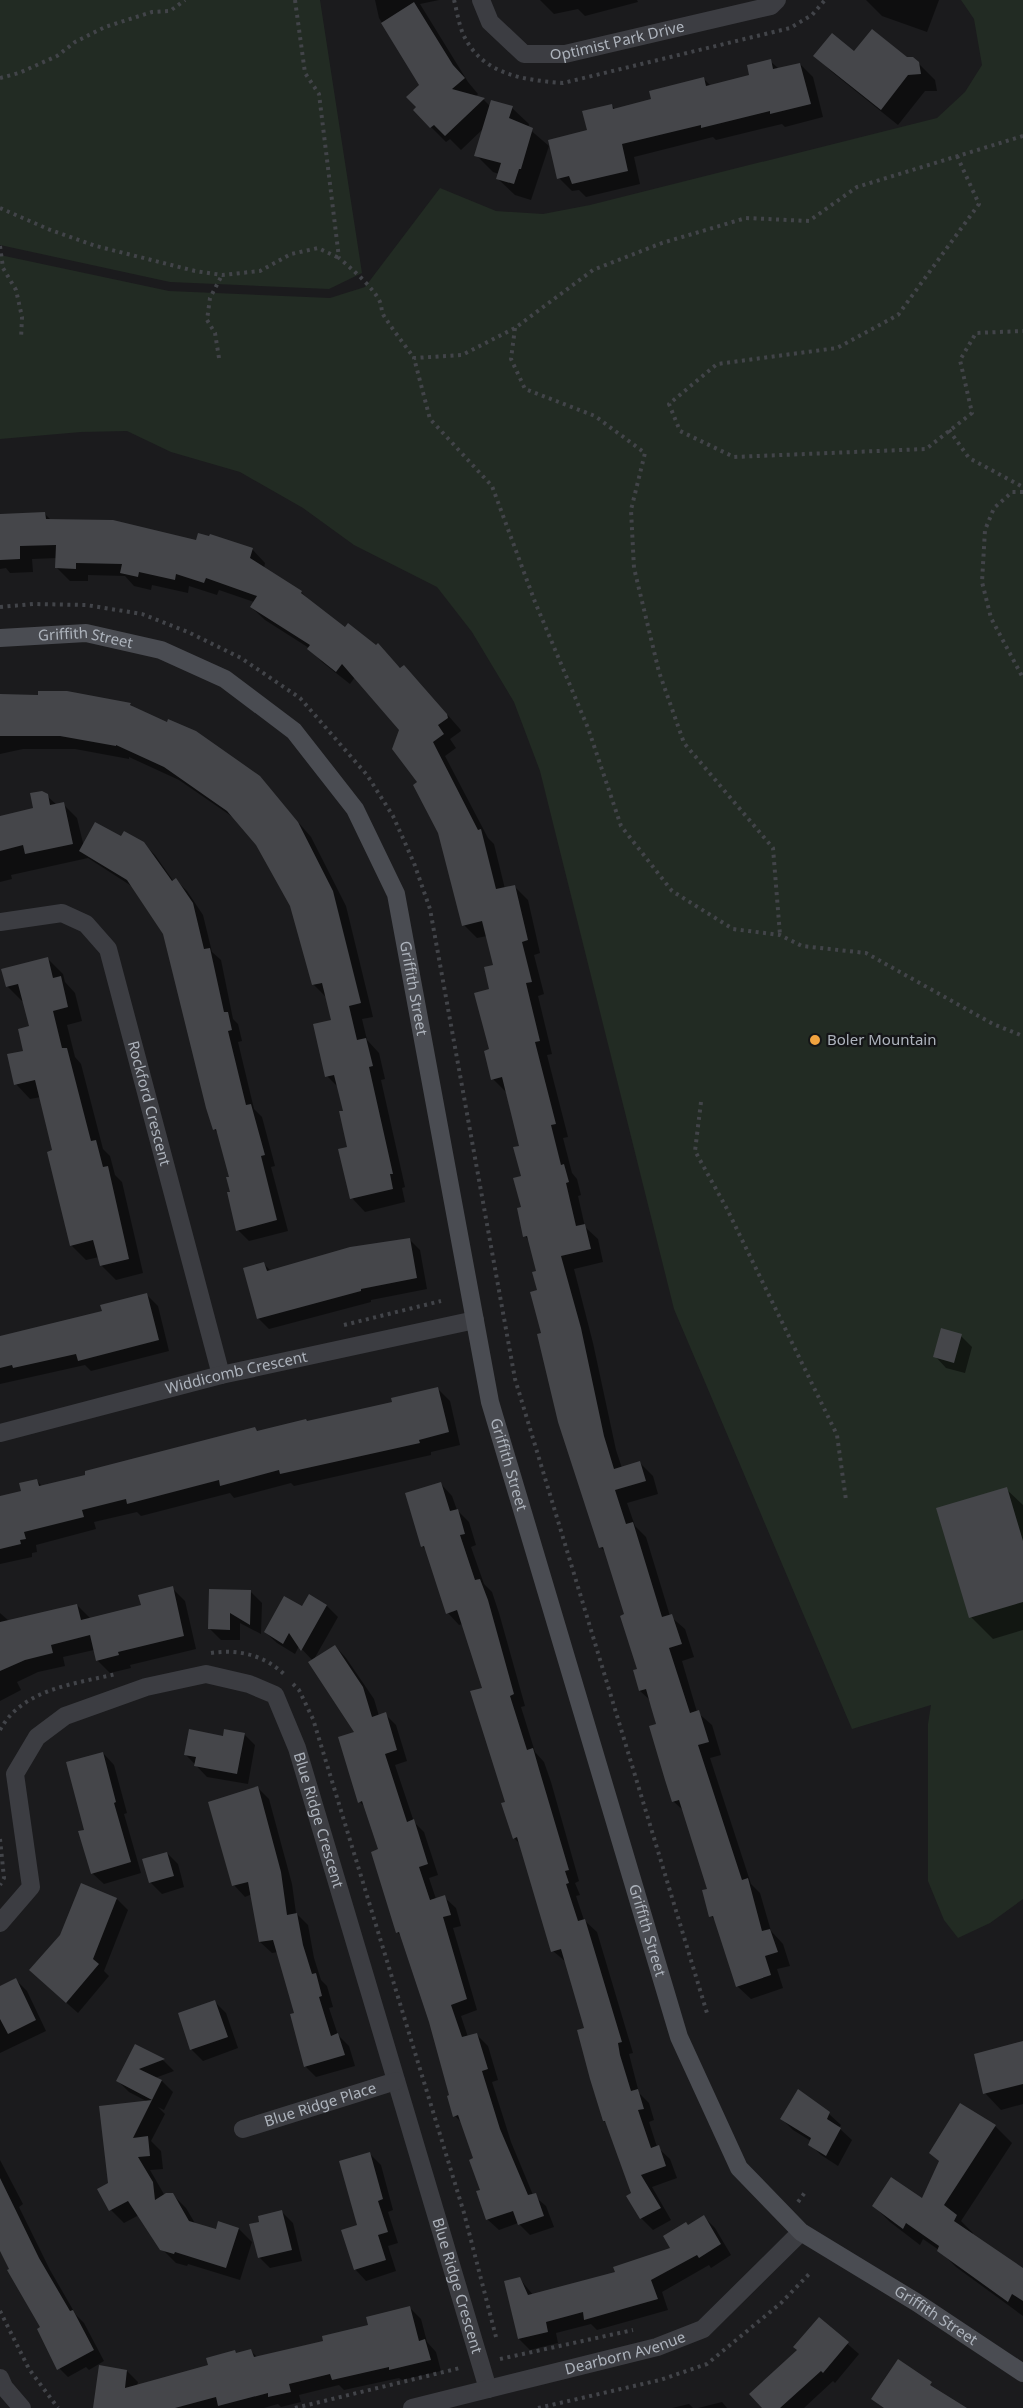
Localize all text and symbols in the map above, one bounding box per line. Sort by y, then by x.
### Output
street label: Optimist Park Drive [550,16,686,64]
street label: Griffith Street [37,622,136,652]
street label: Griffith Street [396,939,433,1038]
place label: Boler Mountain [827,1029,936,1049]
marker: Boler Mountain [808,1033,822,1047]
street label: Rockford Crescent [124,1038,176,1168]
street label: Widdicomb Crescent [163,1345,310,1398]
street label: Griffith Street [486,1416,533,1514]
street label: Blue Ridge Crescent [290,1749,349,1891]
street label: Griffith Street [625,1881,672,1979]
street label: Blue Ridge Place [261,2077,379,2131]
street label: Blue Ridge Crescent [429,2215,488,2356]
street label: Griffith Street [891,2280,982,2350]
street label: Dearborn Avenue [562,2326,688,2379]

